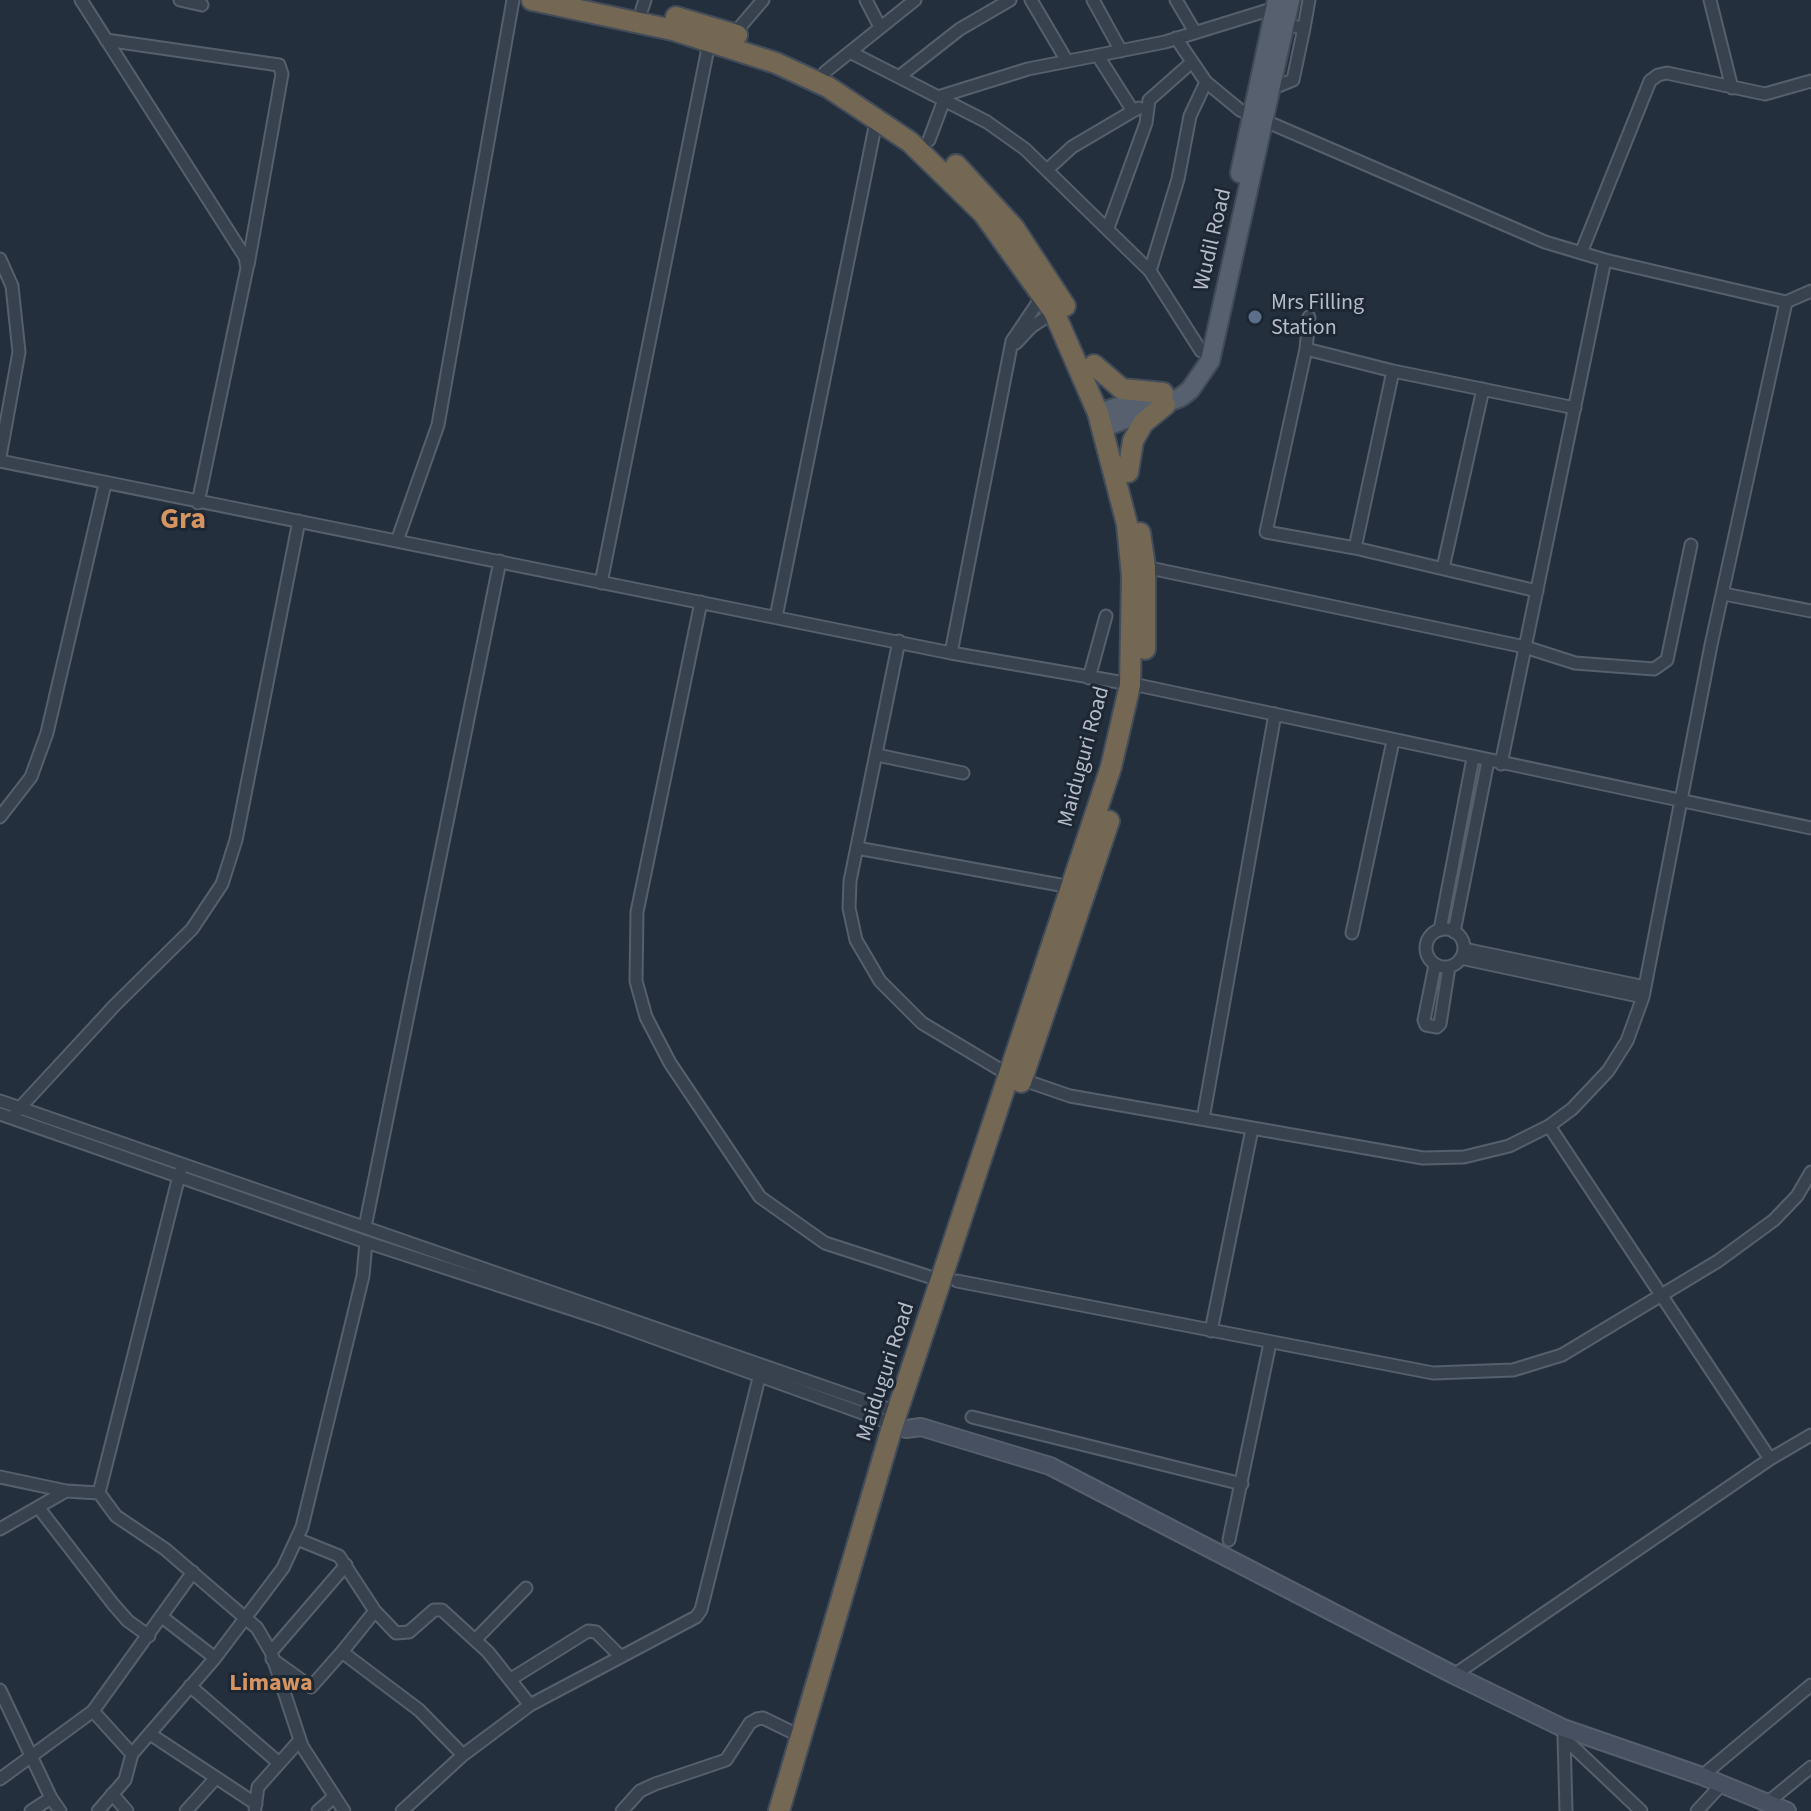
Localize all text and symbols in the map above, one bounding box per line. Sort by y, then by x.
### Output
street label: Wudil Road [1189,186,1239,294]
place label: Mrs Filling Station [1271,291,1364,342]
marker: Mrs Filling Station [1246,308,1264,326]
district label: Gra [160,503,206,539]
street label: Maiduguri Road [1054,684,1116,830]
street label: Maiduguri Road [852,1299,922,1445]
district label: Limawa [229,1671,313,1699]

